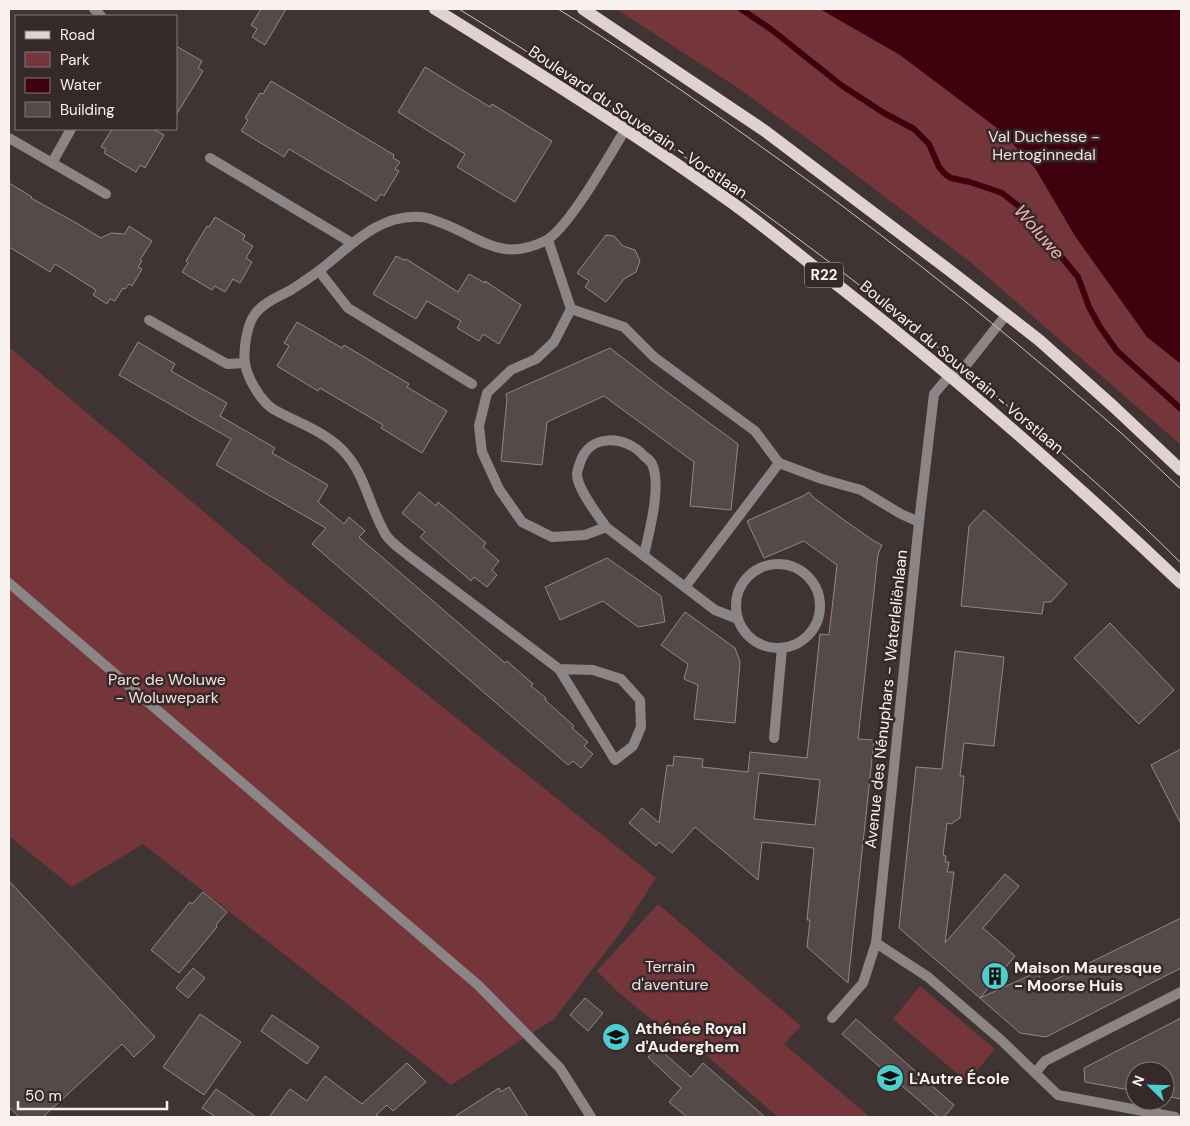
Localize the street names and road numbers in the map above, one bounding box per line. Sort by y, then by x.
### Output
street label: Boulevard du Souverain - Vorstlaan [524,41,752,203]
road number: R22 [805,262,843,288]
street label: Boulevard du Souverain - Vorstlaan [856,275,1068,459]
street label: Avenue des Nénuphars - Waterleliënlaan [860,549,912,849]

